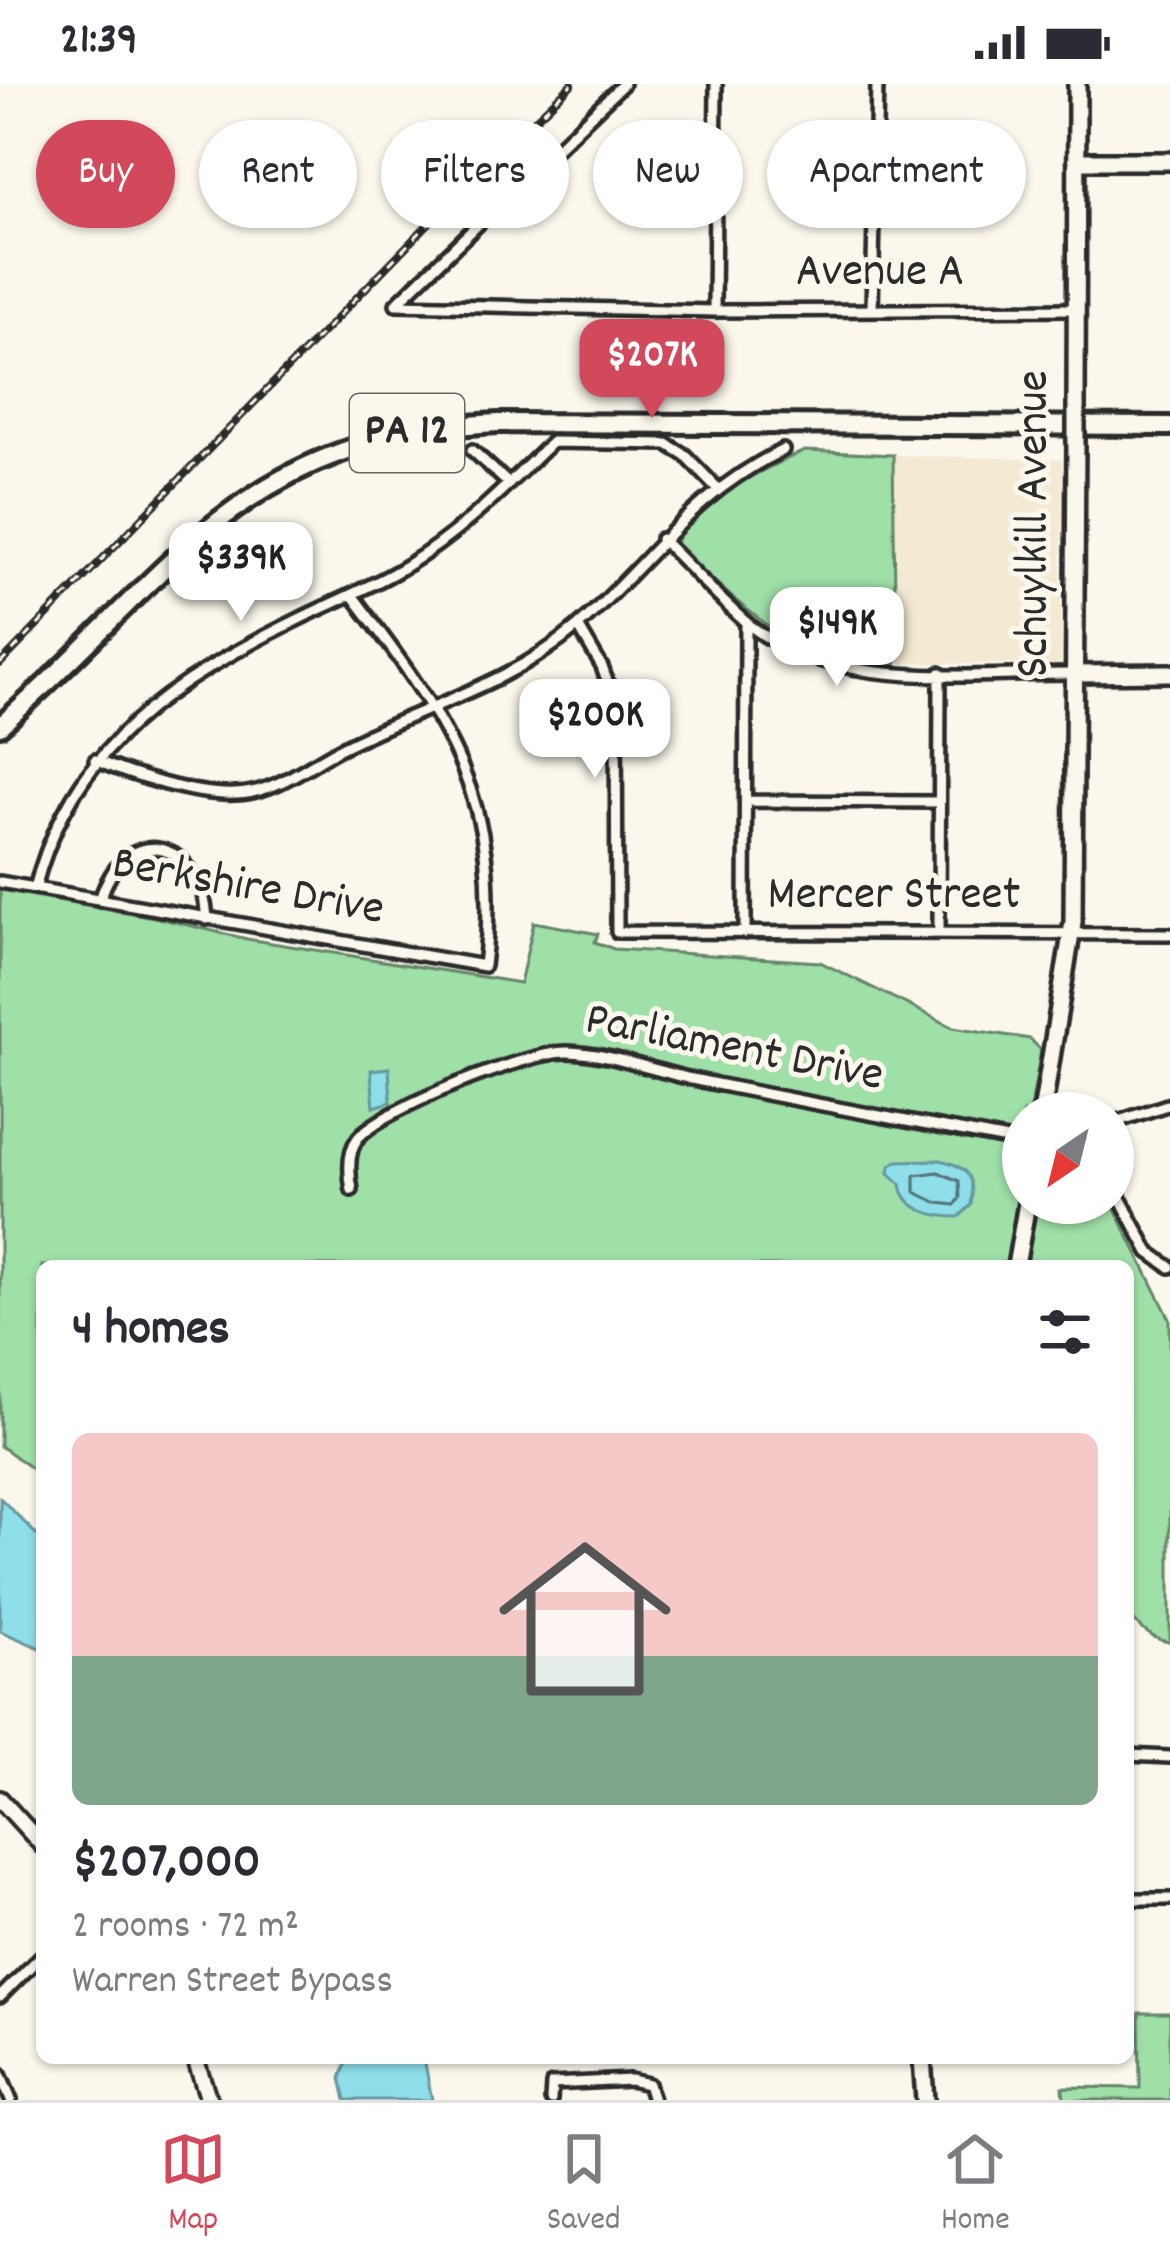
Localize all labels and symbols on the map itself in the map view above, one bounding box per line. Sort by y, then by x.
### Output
street label: Avenue A [796,240,964,309]
pin: $207K [568,319,736,421]
street label: Schuylkill Avenue [1002,370,1071,678]
road number: PA 12 [350,394,464,472]
pin: $339K [157,522,325,624]
pin: $149K [753,587,921,689]
pin: $200K [511,679,679,781]
street label: Berkshire Drive [107,831,389,947]
street label: Mercer Street [768,863,1020,932]
street label: Parliament Drive [579,987,889,1113]
north arrow [1002,1092,1134,1224]

